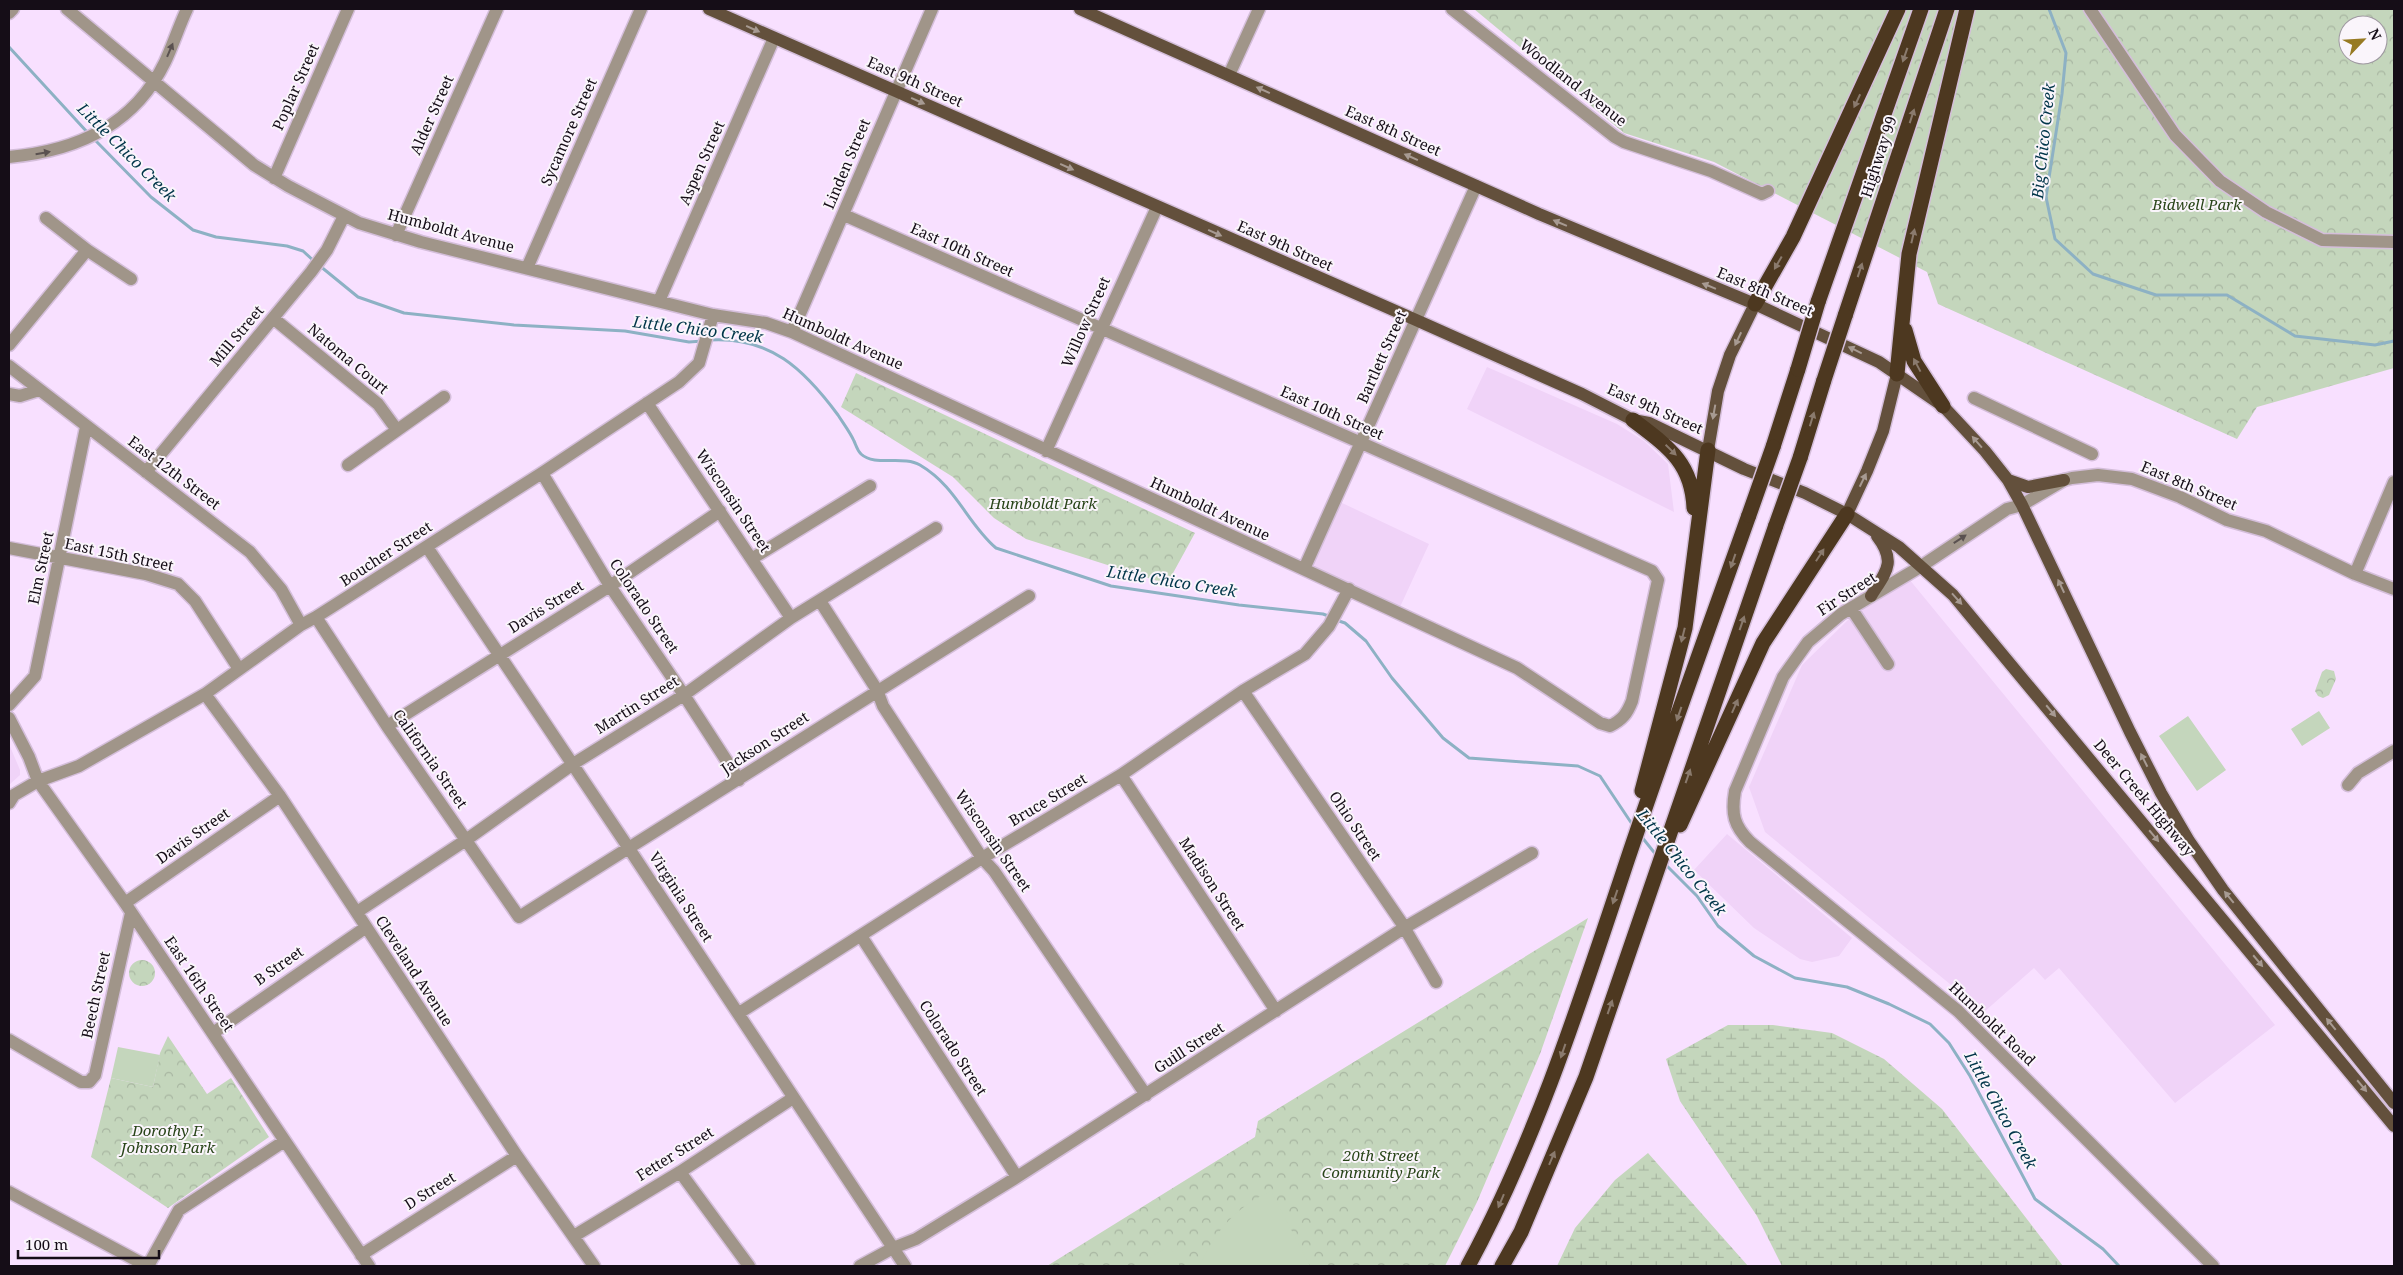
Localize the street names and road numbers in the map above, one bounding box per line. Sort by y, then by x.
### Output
street label: Woodland Avenue [1516,34,1631,130]
street label: Poplar Street [267,40,323,133]
street label: East 9th Street [864,51,966,111]
street label: Alder Street [405,72,458,158]
street label: Sycamore Street [535,75,601,189]
street label: East 8th Street [1342,100,1444,160]
street label: Highway 99 [1855,113,1901,200]
street label: Linden Street [818,115,874,212]
street label: Aspen Street [674,117,729,208]
street label: Humboldt Avenue [386,204,517,257]
street label: East 9th Street [1234,215,1336,275]
street label: East 10th Street [908,217,1017,281]
street label: East 8th Street [1714,262,1817,320]
street label: Willow Street [1056,273,1114,370]
street label: Mill Street [205,301,268,370]
street label: Humboldt Avenue [780,302,907,374]
street label: Bartlett Street [1352,307,1410,406]
street label: Natoma Court [304,318,393,398]
street label: East 9th Street [1604,378,1706,438]
street label: East 10th Street [1278,380,1387,444]
street label: East 12th Street [124,431,225,514]
street label: Wisconsin Street [692,445,776,556]
street label: East 8th Street [2138,456,2241,514]
street label: Humboldt Avenue [1147,472,1274,545]
street label: Boucher Street [336,516,435,590]
street label: Elm Street [23,530,57,606]
street label: East 15th Street [63,533,176,575]
street label: Colorado Street [606,554,684,657]
street label: Fir Street [1813,567,1880,620]
street label: Davis Street [504,575,587,637]
street label: Martin Street [591,670,682,738]
street label: California Street [389,705,473,812]
street label: Jackson Street [716,706,812,779]
street label: Deer Creek Highway [2090,735,2200,860]
street label: Bruce Street [1005,768,1090,830]
street label: Wisconsin Street [951,786,1036,895]
street label: Ohio Street [1325,787,1386,864]
street label: Davis Street [152,803,233,868]
street label: Madison Street [1175,833,1250,934]
street label: Virginia Street [645,848,718,945]
street label: Cleveland Avenue [372,911,458,1030]
street label: East 16th Street [160,932,239,1035]
street label: B Street [250,941,307,989]
street label: Beech Street [76,949,114,1040]
street label: Humboldt Road [1945,977,2040,1070]
street label: Colorado Street [916,996,992,1099]
street label: Guill Street [1149,1017,1227,1077]
street label: Fetter Street [632,1121,717,1185]
street label: D Street [400,1167,459,1214]

